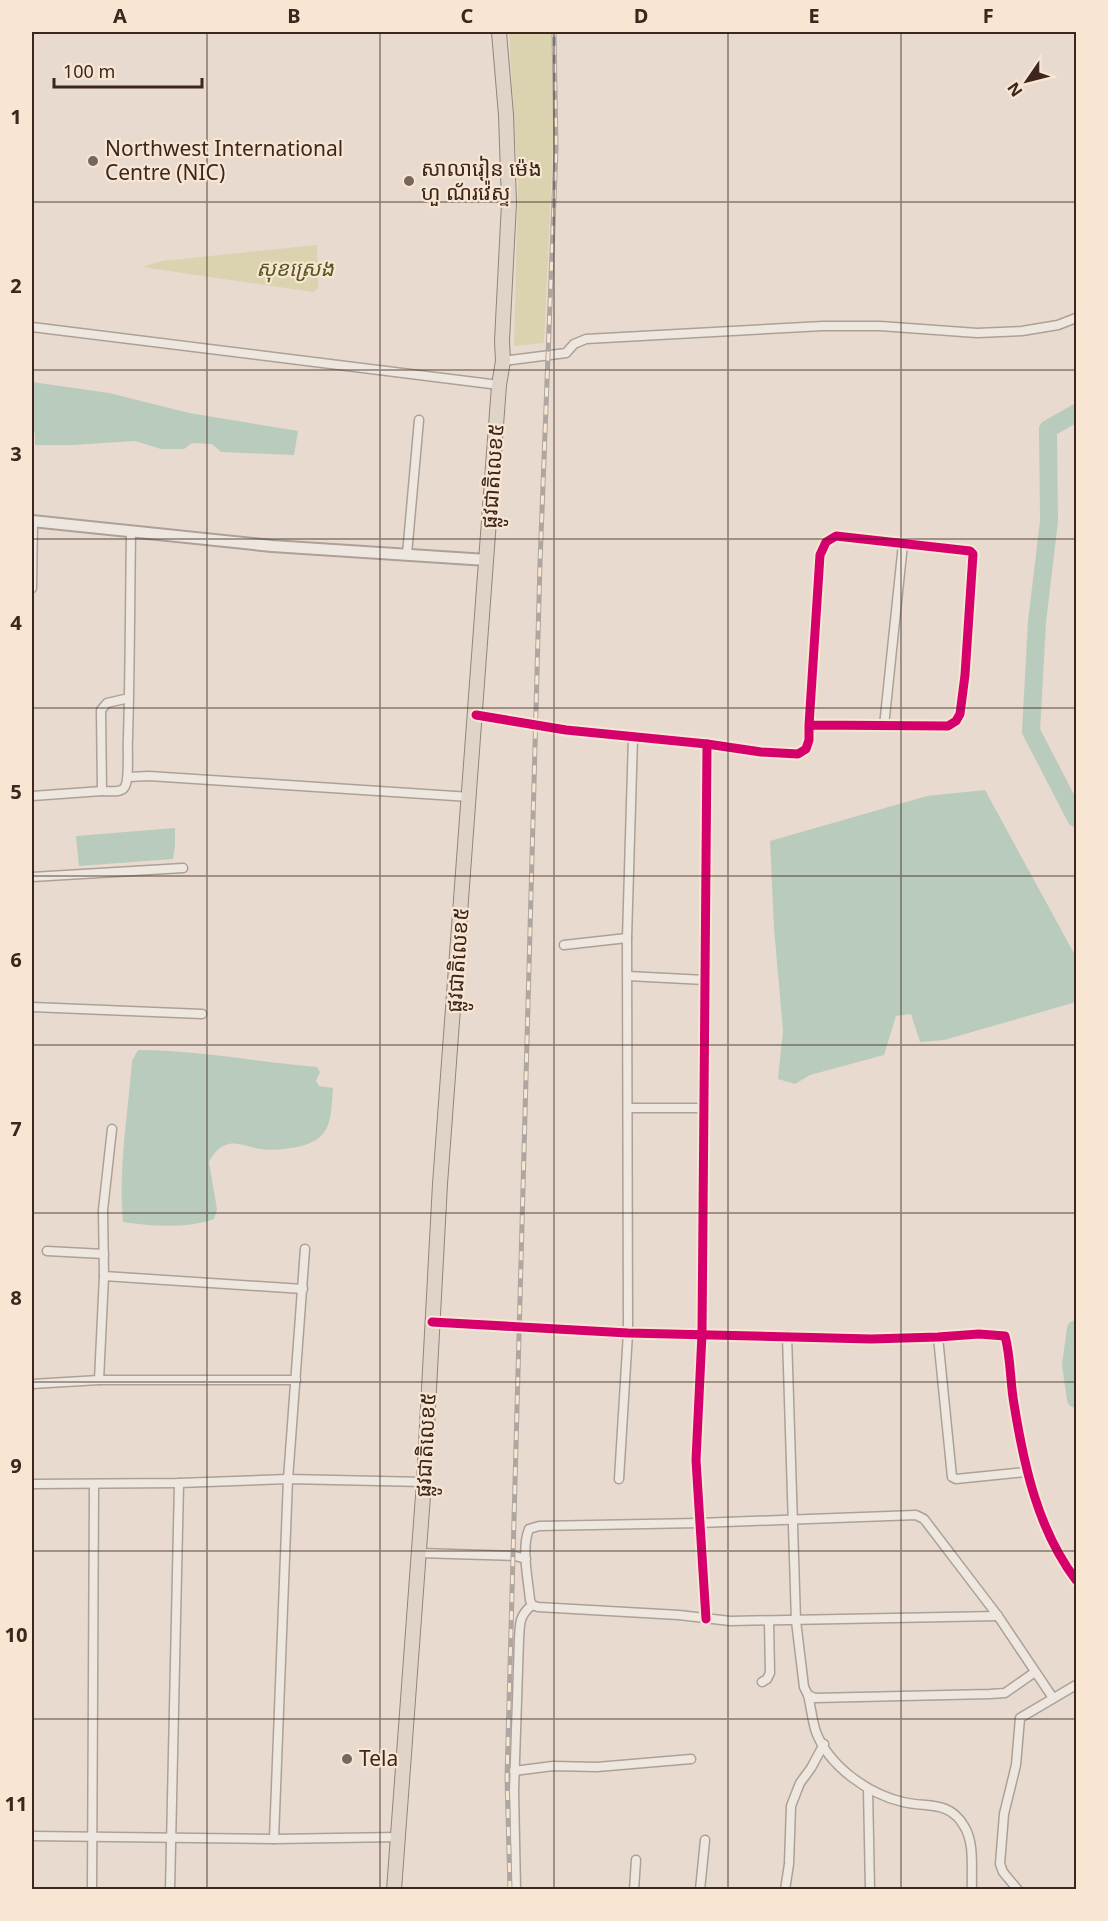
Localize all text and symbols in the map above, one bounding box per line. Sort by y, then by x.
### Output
text: A [113,2,127,29]
text: B [287,2,301,29]
text: C [461,2,474,29]
text: D [634,2,648,29]
text: E [808,2,820,29]
text: F [983,2,993,29]
scale bar [54,51,202,89]
north arrow [997,51,1057,111]
text: 100 m [63,59,115,83]
text: N [1002,78,1027,101]
text: 1 [10,103,22,130]
place label: Northwest International Centre (NIC) [105,134,343,186]
marker: Northwest International Centre (NIC) [86,154,100,168]
place label: សាលារៀន ម៉េង ហួ ណ័រវ៉េស្ទ [421,154,542,207]
marker: សាលារៀន ម៉េង ហួ ណ័រវ៉េស្ទ [402,174,416,188]
park label: សុខស្រេង [256,254,335,283]
text: 2 [10,272,22,299]
street label: ផ្លូវជាតិលេខ៥ [474,423,516,530]
text: 3 [10,440,22,467]
text: 4 [10,609,22,636]
text: 5 [10,778,22,805]
street label: ផ្លូវជាតិលេខ៥ [439,907,481,1014]
text: 6 [10,946,22,973]
text: 7 [10,1115,22,1142]
text: 8 [10,1284,22,1311]
street label: ផ្លូវជាតិលេខ៥ [408,1392,448,1498]
text: 9 [10,1452,22,1479]
text: 10 [4,1621,28,1648]
place label: Tela [359,1744,398,1772]
marker: Tela [340,1752,354,1766]
text: 11 [4,1790,28,1817]

